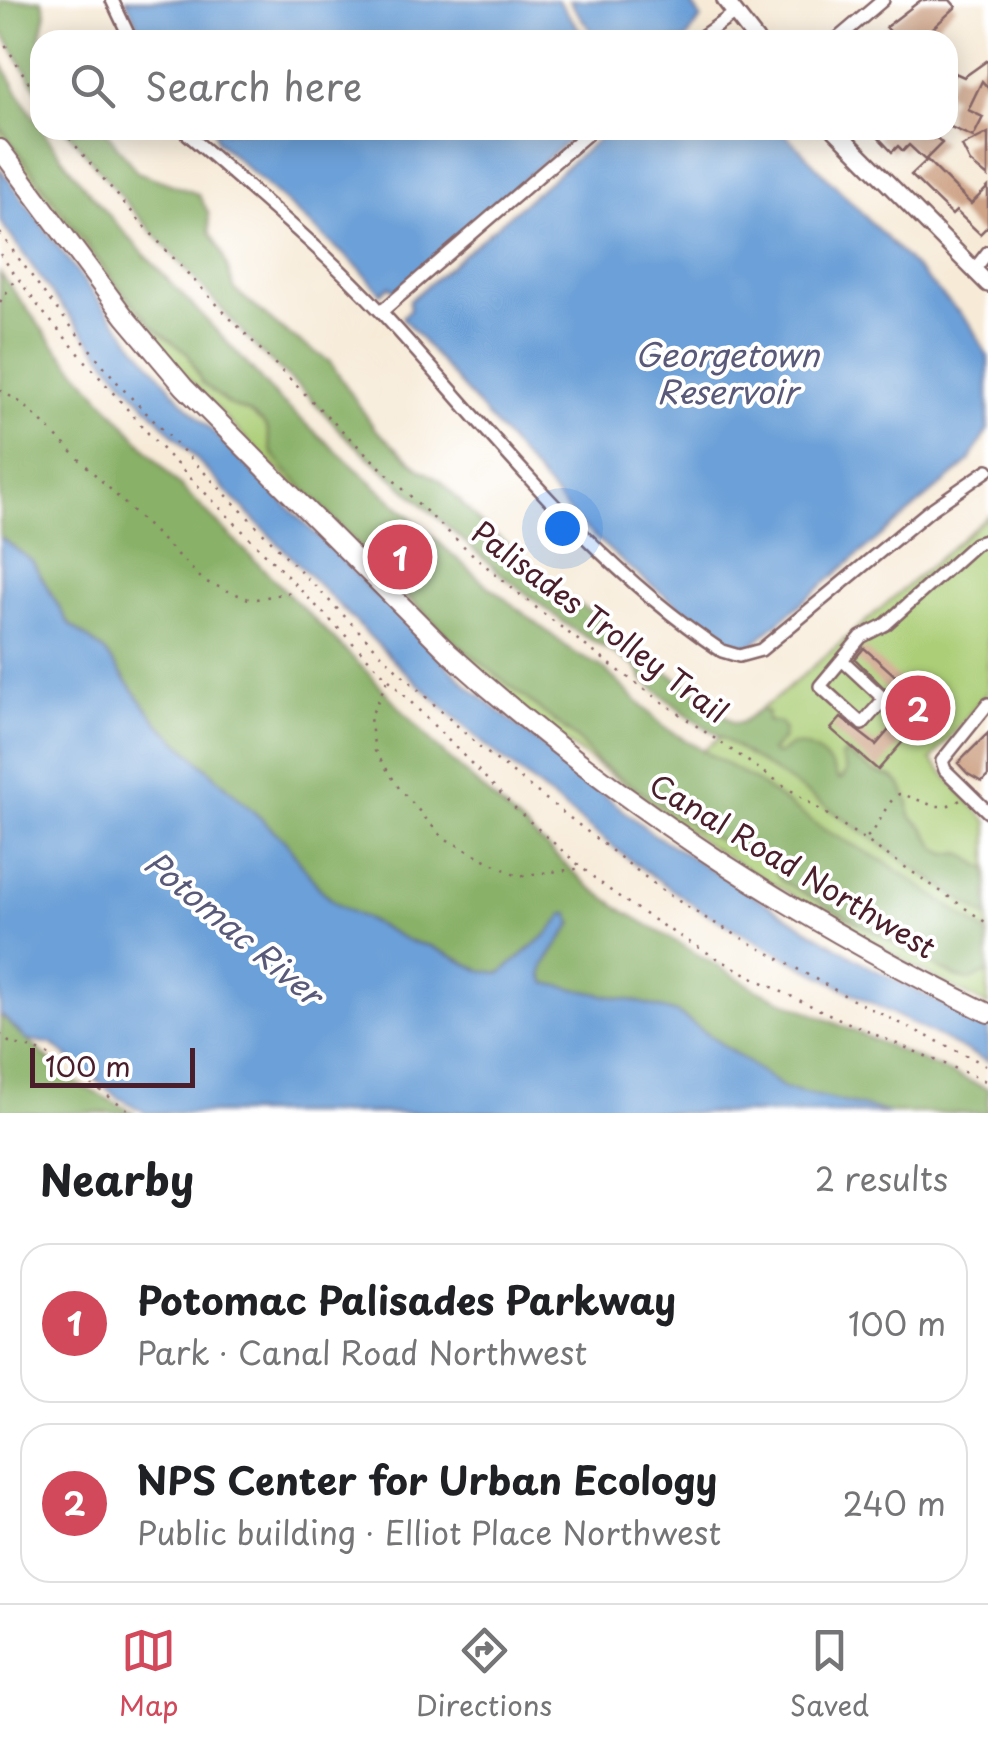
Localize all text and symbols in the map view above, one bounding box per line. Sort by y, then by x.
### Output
search box [30,30,958,140]
text: Search here [145,57,362,114]
icon: search [65,58,120,113]
water label: Georgetown Reservoir [635,330,821,415]
your location [537,503,588,554]
street label: Palisades Trolley Trail [462,509,739,733]
pin: 1 [368,520,432,594]
pin: 2 [886,670,950,746]
street label: Canal Road Northwest [641,761,945,968]
water label: Potomac River [135,839,337,1019]
scale bar [30,1043,195,1088]
text: 100 m [45,1044,131,1087]
text: Nearby [40,1147,194,1210]
text: 2 results [815,1154,948,1202]
text: Potomac Palisades Parkway [137,1271,676,1328]
text: 1 [67,1299,82,1347]
text: 100 m [848,1299,946,1347]
text: Park · Canal Road Northwest [137,1328,587,1376]
text: NPS Center for Urban Ecology [137,1451,717,1508]
text: 2 [63,1479,86,1527]
text: 240 m [843,1479,946,1527]
text: Public building · Elliot Place Northwest [137,1508,721,1556]
tab: Map [119,1623,179,1726]
tab: Directions [416,1623,552,1726]
tab: Saved [790,1623,869,1726]

